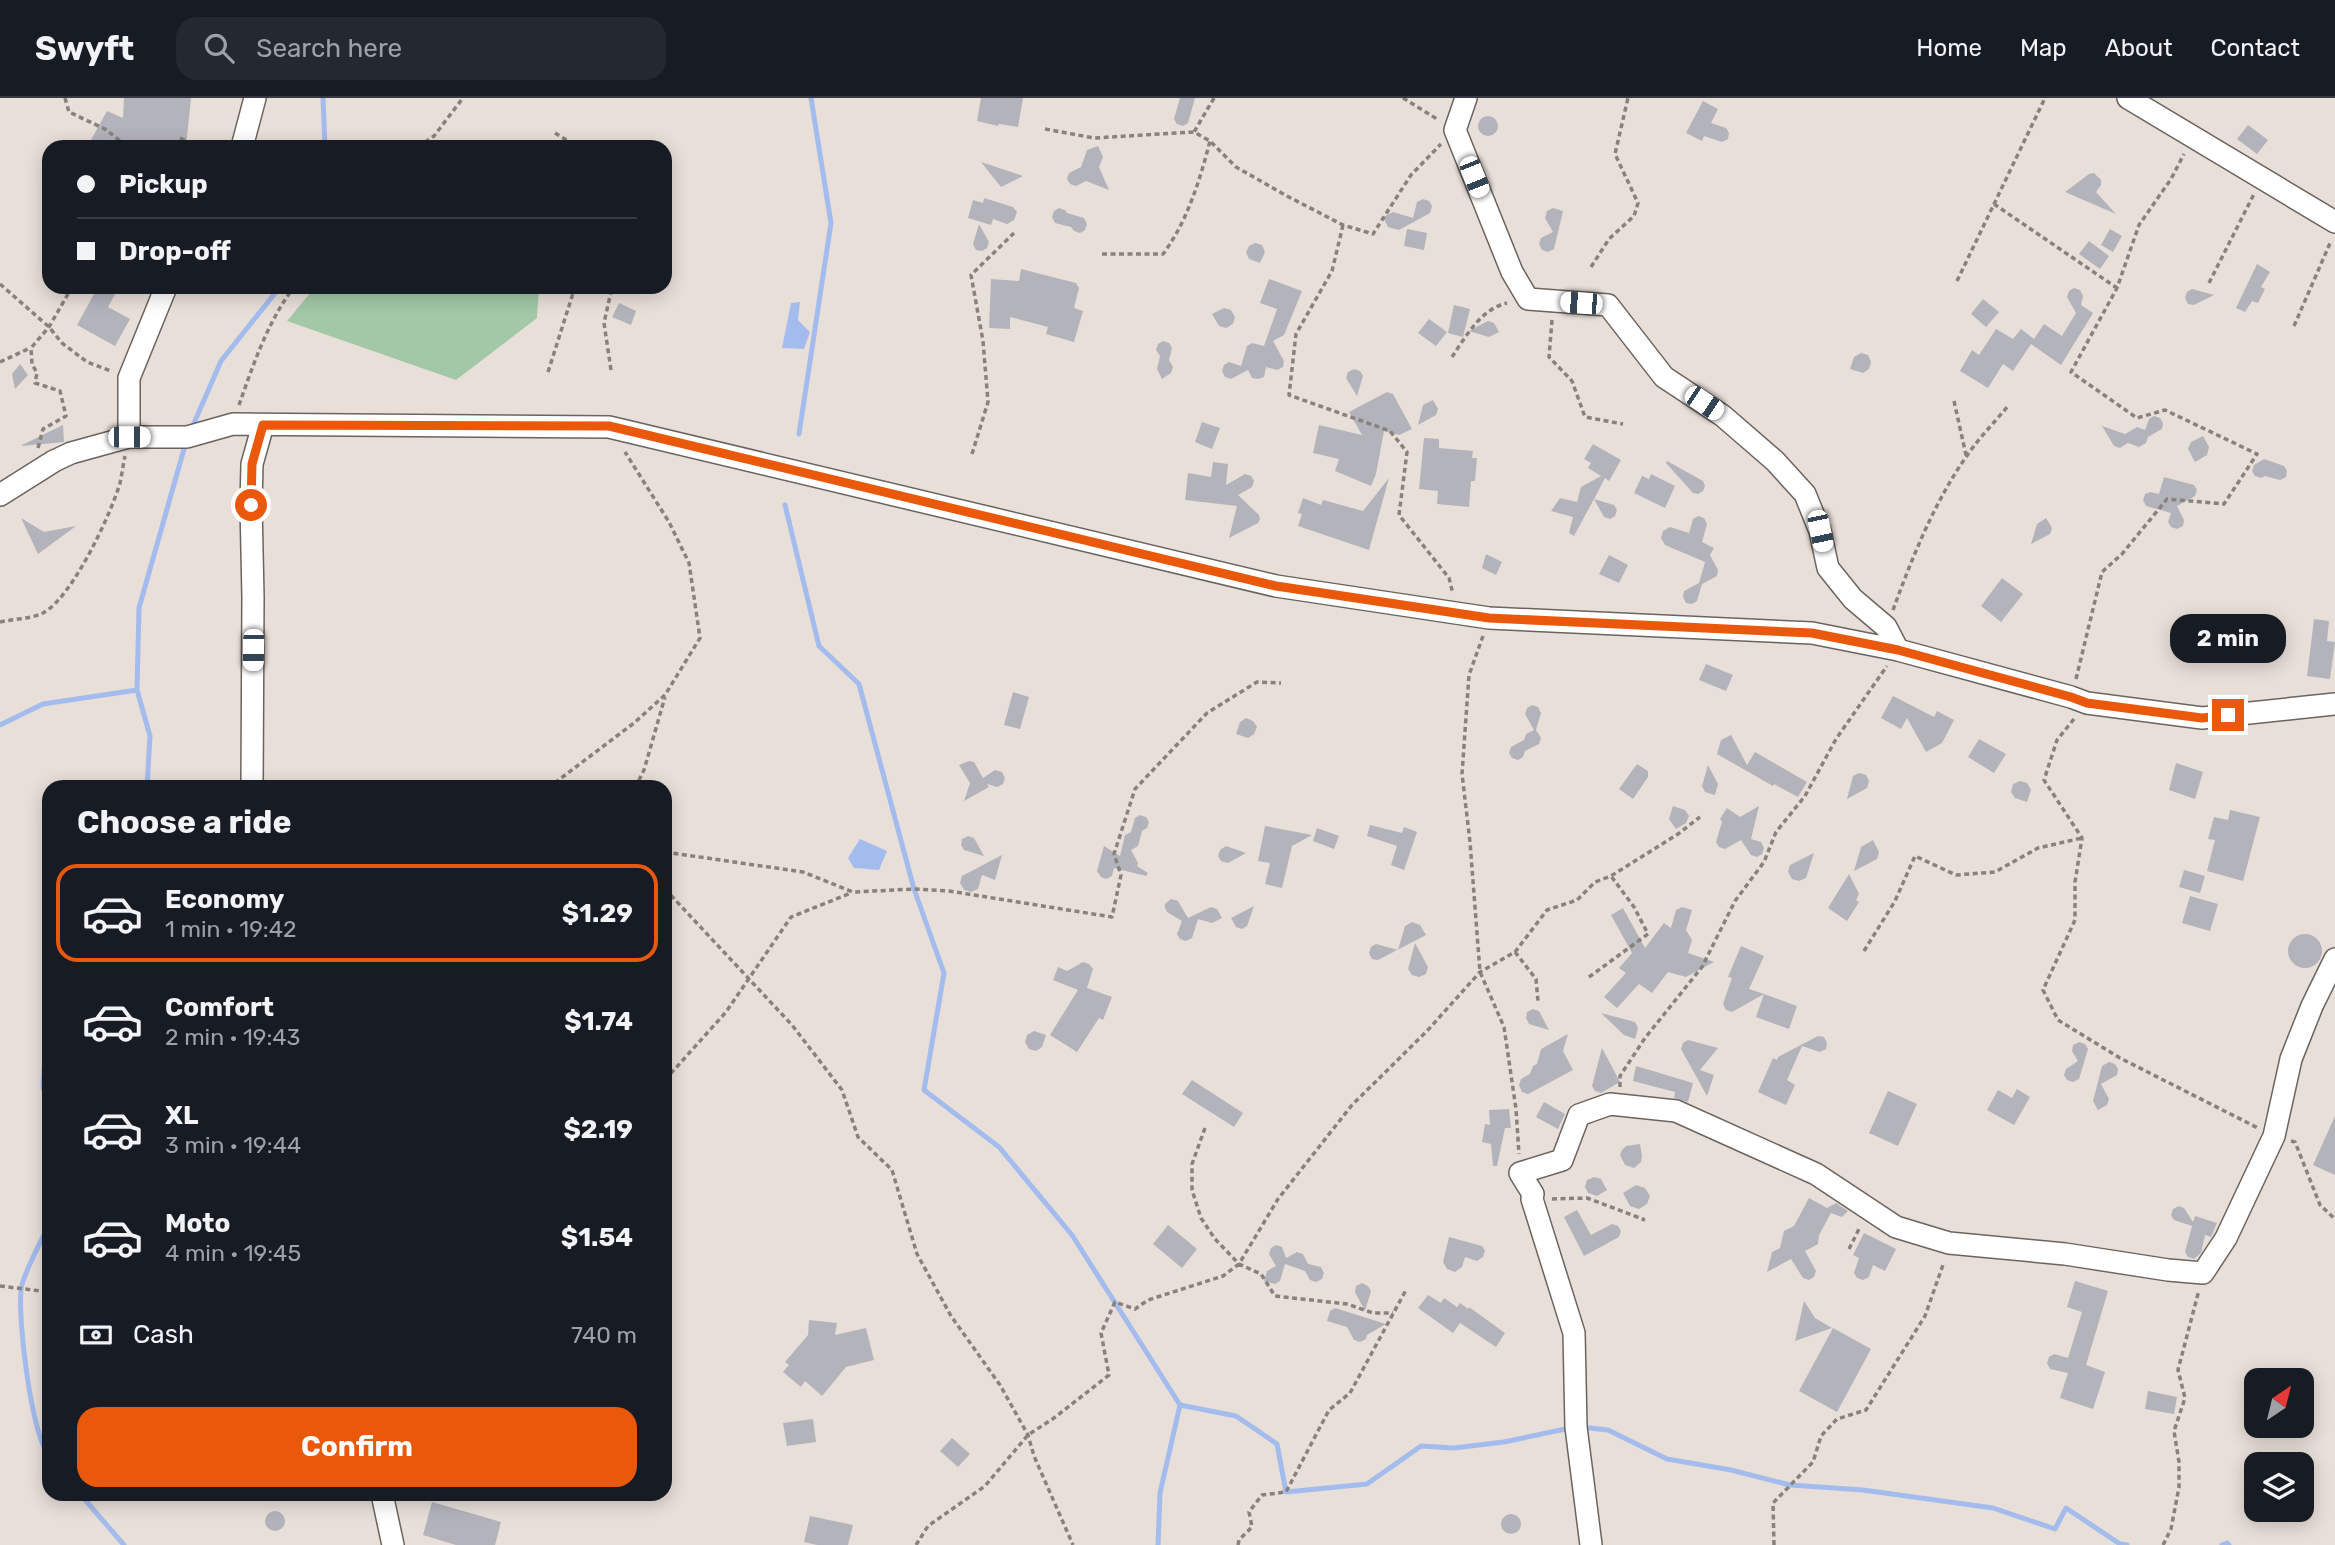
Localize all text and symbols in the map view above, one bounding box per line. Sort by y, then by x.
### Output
search box [176,17,666,80]
text: Swyft [35,29,134,68]
icon: search [200,29,238,67]
text: Search here [256,33,402,64]
text: Home [1916,34,1982,62]
text: Map [2020,34,2067,62]
text: About [2105,34,2173,62]
text: Contact [2211,34,2300,62]
car [1457,154,1492,200]
text: Pickup [119,169,208,200]
text: Drop-off [119,236,231,267]
car [1560,291,1603,315]
car [1681,383,1728,423]
car [109,427,151,448]
route start [235,489,267,521]
car [1806,508,1835,554]
callout: 2 min [2170,614,2286,662]
text: 2 min [2197,624,2259,652]
car [243,629,264,671]
route end [2212,699,2244,731]
text: Choose a ride [77,803,291,841]
icon: car [81,882,144,945]
text: Economy [165,884,284,915]
text: $1.29 [562,898,633,929]
text: 1 min · 19:42 [165,915,296,943]
icon: car [81,990,144,1053]
text: Comfort [165,992,274,1023]
text: $1.74 [564,1006,633,1037]
text: 2 min · 19:43 [165,1023,300,1051]
icon: car [81,1098,144,1161]
text: XL [165,1100,198,1131]
text: $2.19 [563,1114,633,1145]
text: 3 min · 19:44 [165,1131,301,1159]
icon: car [81,1206,144,1269]
text: Moto [165,1208,230,1239]
text: $1.54 [561,1222,633,1253]
text: 4 min · 19:45 [165,1239,301,1267]
icon: cash [77,1316,115,1354]
text: Cash [133,1319,194,1350]
text: 740 m [571,1321,637,1349]
north arrow [2244,1368,2314,1438]
map controls [2244,1368,2314,1522]
button: Confirm [77,1407,637,1487]
button: layers [2244,1452,2314,1522]

